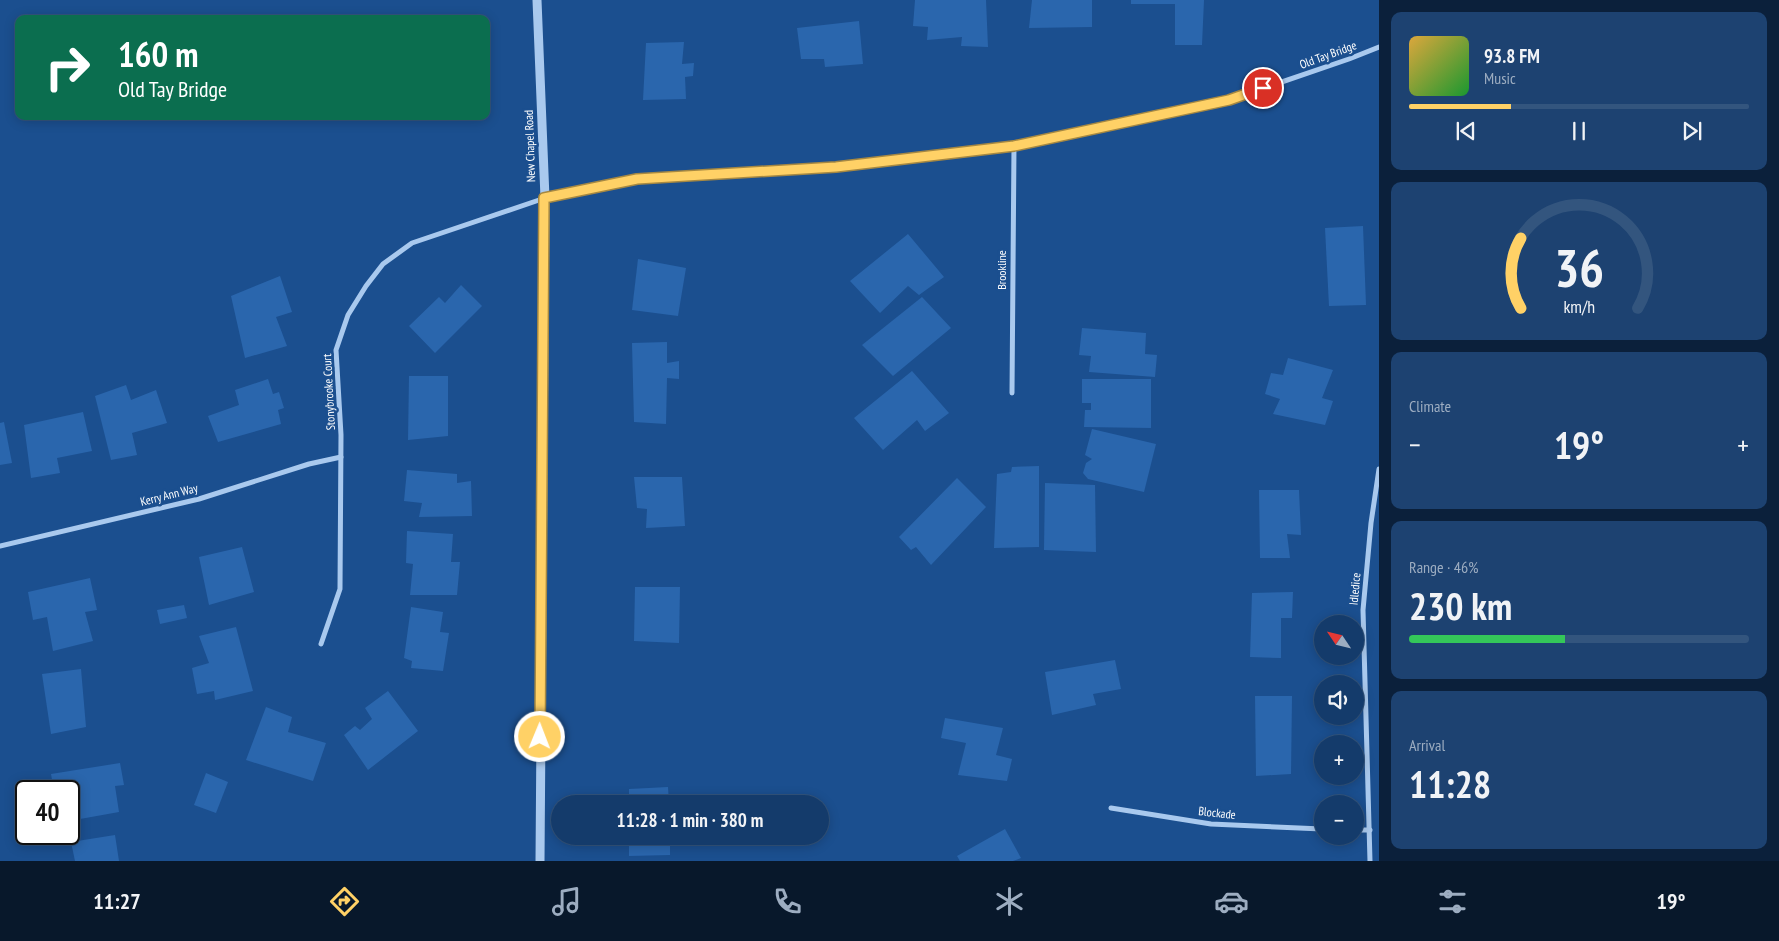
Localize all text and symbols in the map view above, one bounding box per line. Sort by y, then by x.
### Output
text: 160 m [118,31,199,77]
icon: right [35,35,100,100]
street label: Old Tay Bridge [1297,37,1358,72]
text: 93.8 FM [1484,44,1540,68]
pin [1242,67,1284,109]
text: Music [1484,68,1516,88]
icon: arrive [1249,74,1277,102]
text: Old Tay Bridge [118,75,227,103]
street label: New Chapel Road [521,110,538,182]
icon: previous [1452,117,1480,145]
icon: pause [1565,117,1593,145]
icon: next [1678,117,1706,145]
text: 36 [1554,234,1604,301]
street label: Brookline [994,250,1009,290]
text: km/h [1563,295,1595,318]
street label: Stonybrooke Court [319,353,338,431]
text: Climate [1409,396,1451,416]
text: 19° [1554,420,1604,469]
text: − [1409,426,1421,463]
text: + [1737,426,1749,463]
street label: Kerry Ann Way [138,480,200,509]
text: Range · 46% [1409,557,1478,577]
street label: Idledice [1346,572,1363,606]
text: 230 km [1409,581,1512,630]
north arrow [1314,615,1364,665]
map controls [1314,615,1364,845]
button: sound [1314,675,1364,725]
position arrow [513,710,565,762]
button: + [1314,735,1364,785]
text: Arrival [1409,735,1445,755]
text: 11:28 [1409,759,1491,808]
speed limit sign: 40 [15,780,80,845]
button: − [1314,795,1364,845]
street label: Blockade [1198,803,1237,822]
text: 11:28 · 1 min · 380 m [617,808,763,832]
icon: directions [327,884,362,919]
icon: music [549,884,584,919]
icon: phone [770,884,805,919]
icon: climate [992,884,1027,919]
icon: car [1214,884,1249,919]
icon: filters [1435,884,1470,919]
text: 11:27 [93,887,141,915]
text: 19° [1657,887,1686,915]

